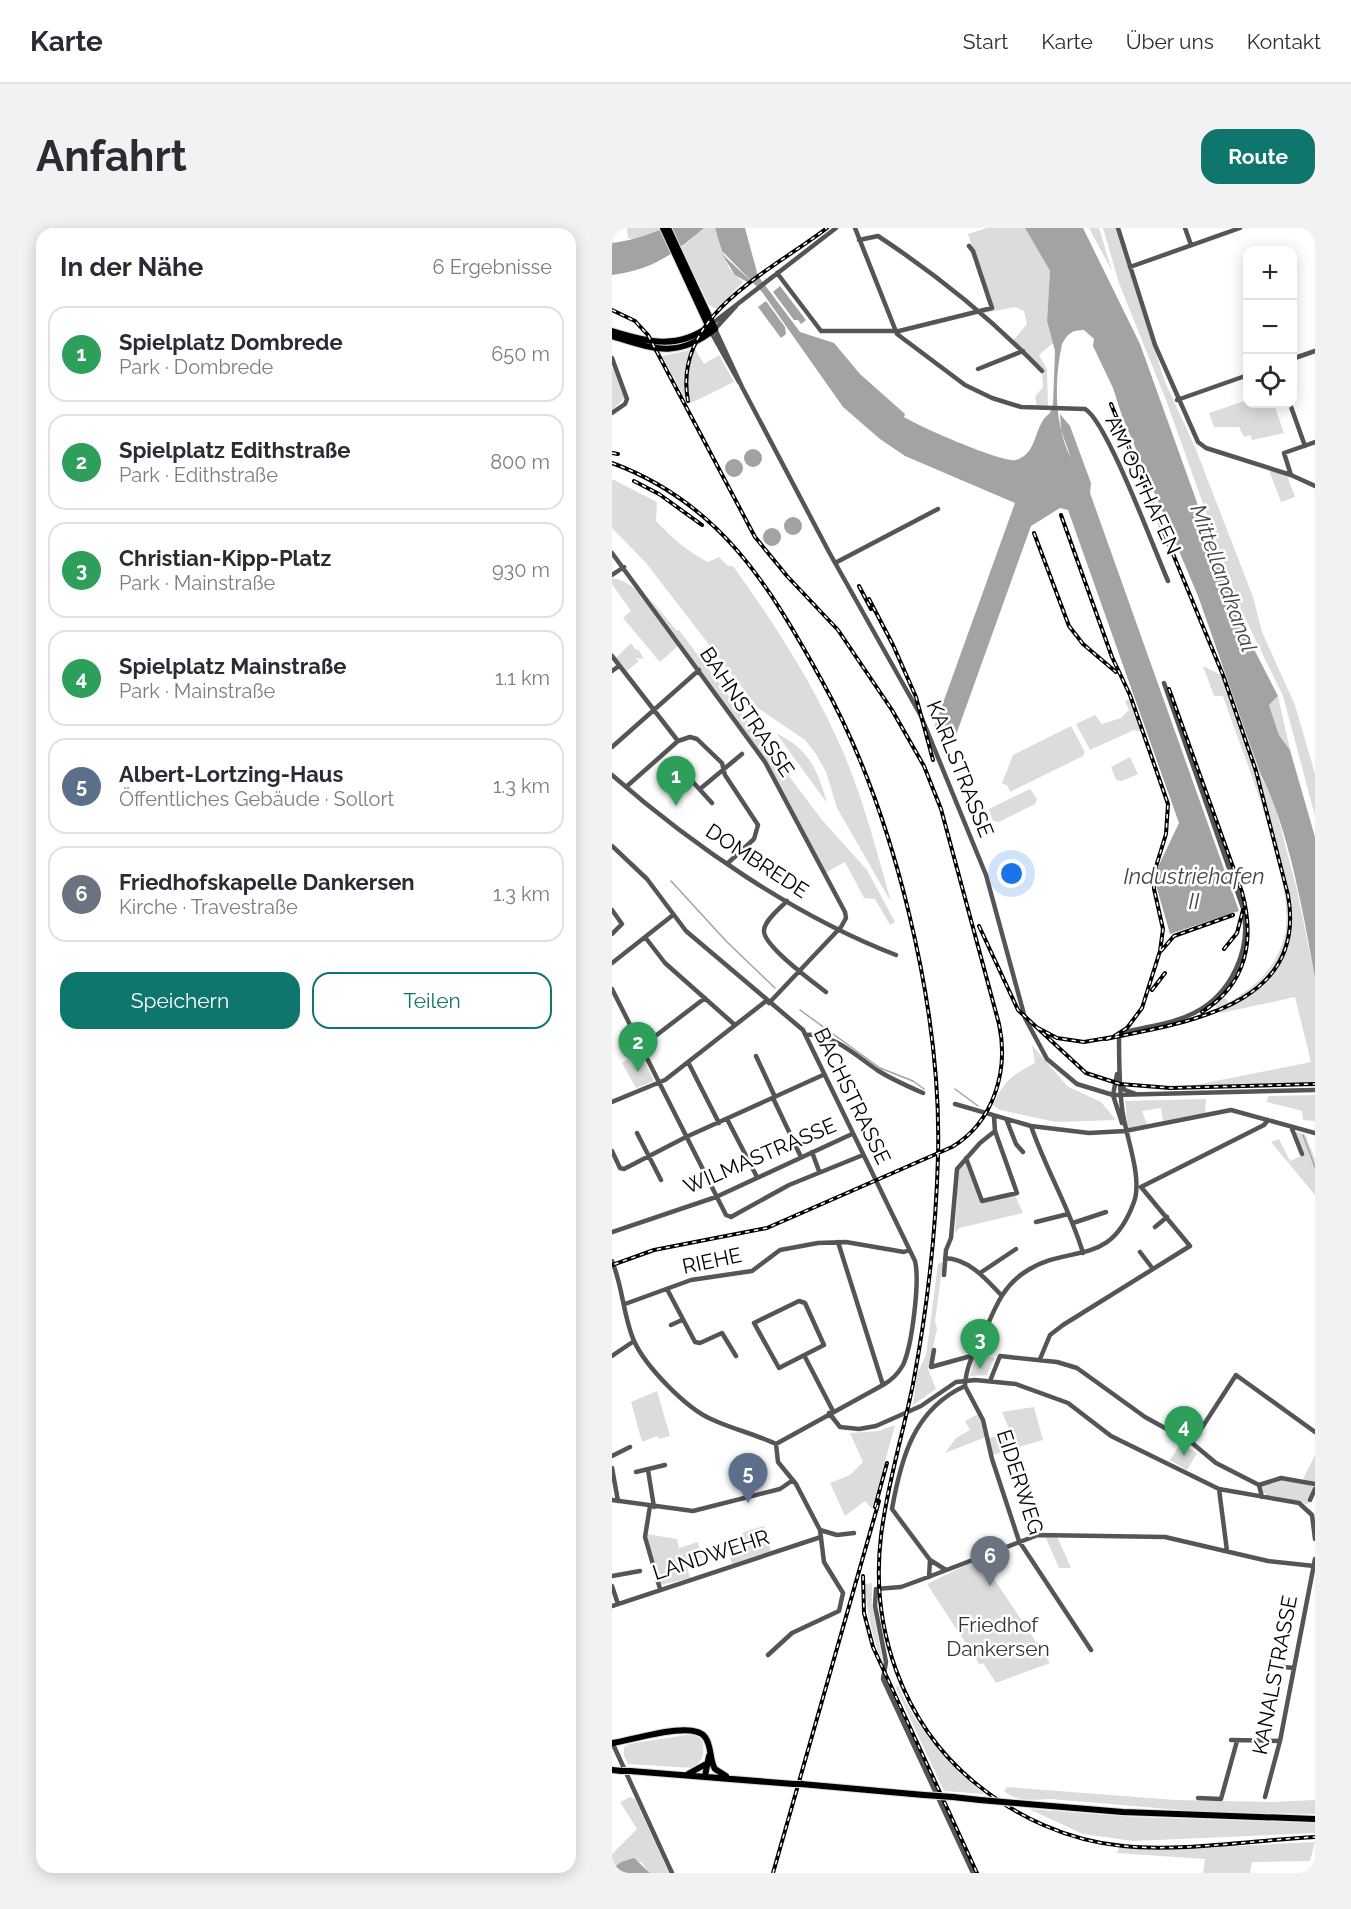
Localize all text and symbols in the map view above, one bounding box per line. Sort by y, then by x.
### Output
text: Karte [30,25,103,58]
text: Start [963,29,1008,54]
text: Karte [1041,29,1093,54]
text: Über uns [1126,29,1214,54]
text: Kontakt [1247,29,1321,54]
button: Route [1201,129,1315,184]
text: Anfahrt [36,132,187,181]
map controls [1243,246,1297,408]
button: + [1243,246,1297,300]
text: In der Nähe [60,252,203,282]
text: 6 Ergebnisse [433,255,552,279]
button: − [1243,300,1297,354]
text: Spielplatz Dombrede [119,329,343,355]
text: 1 [77,342,86,366]
text: 650 m [491,342,550,366]
button: locate [1243,354,1297,408]
text: Park · Dombrede [119,355,273,379]
street label: AM OSTHAFEN [1100,411,1187,558]
text: Spielplatz Edithstraße [119,437,350,463]
text: 2 [76,450,87,474]
text: 800 m [490,450,550,474]
text: Park · Edithstraße [119,463,278,487]
water label: Mittellandkanal [1185,501,1263,656]
text: Christian-Kipp-Platz [119,545,331,571]
text: 3 [76,558,87,582]
text: 930 m [492,558,550,582]
text: Park · Mainstraße [119,571,275,595]
street label: BAHNSTRASSE [695,642,800,781]
text: Spielplatz Mainstraße [119,653,346,679]
text: 4 [76,666,87,690]
text: 1.1 km [495,666,550,690]
text: Park · Mainstraße [119,679,275,703]
street label: KARLSTRASSE [922,697,999,841]
pin: 1 [656,756,696,806]
text: Albert-Lortzing-Haus [119,761,343,787]
text: 5 [76,774,87,798]
text: 1.3 km [493,774,550,798]
text: Öffentliches Gebäude · Sollort [119,787,394,811]
street label: DOMBREDE [701,818,813,903]
your location [997,859,1026,888]
water label: Industriehafen II [1123,863,1265,914]
text: Friedhofskapelle Dankersen [119,869,415,895]
text: 6 [75,882,88,906]
text: 1.3 km [493,882,550,906]
text: Kirche · Travestraße [119,895,298,919]
button: Speichern [60,972,300,1029]
button: Teilen [312,972,552,1029]
pin: 2 [618,1022,658,1072]
street label: BACHSTRASSE [809,1023,896,1168]
street label: WILMASTRASSE [680,1112,840,1199]
street label: RIEHE [680,1242,744,1279]
pin: 3 [960,1320,1000,1369]
pin: 4 [1164,1406,1204,1456]
street label: EIDERWEG [992,1426,1049,1537]
pin: 5 [728,1454,768,1503]
street label: LANDWEHR [649,1524,772,1585]
pin: 6 [970,1536,1010,1586]
street label: KANALSTRASSE [1247,1593,1302,1757]
park label: Friedhof Dankersen [946,1612,1050,1661]

